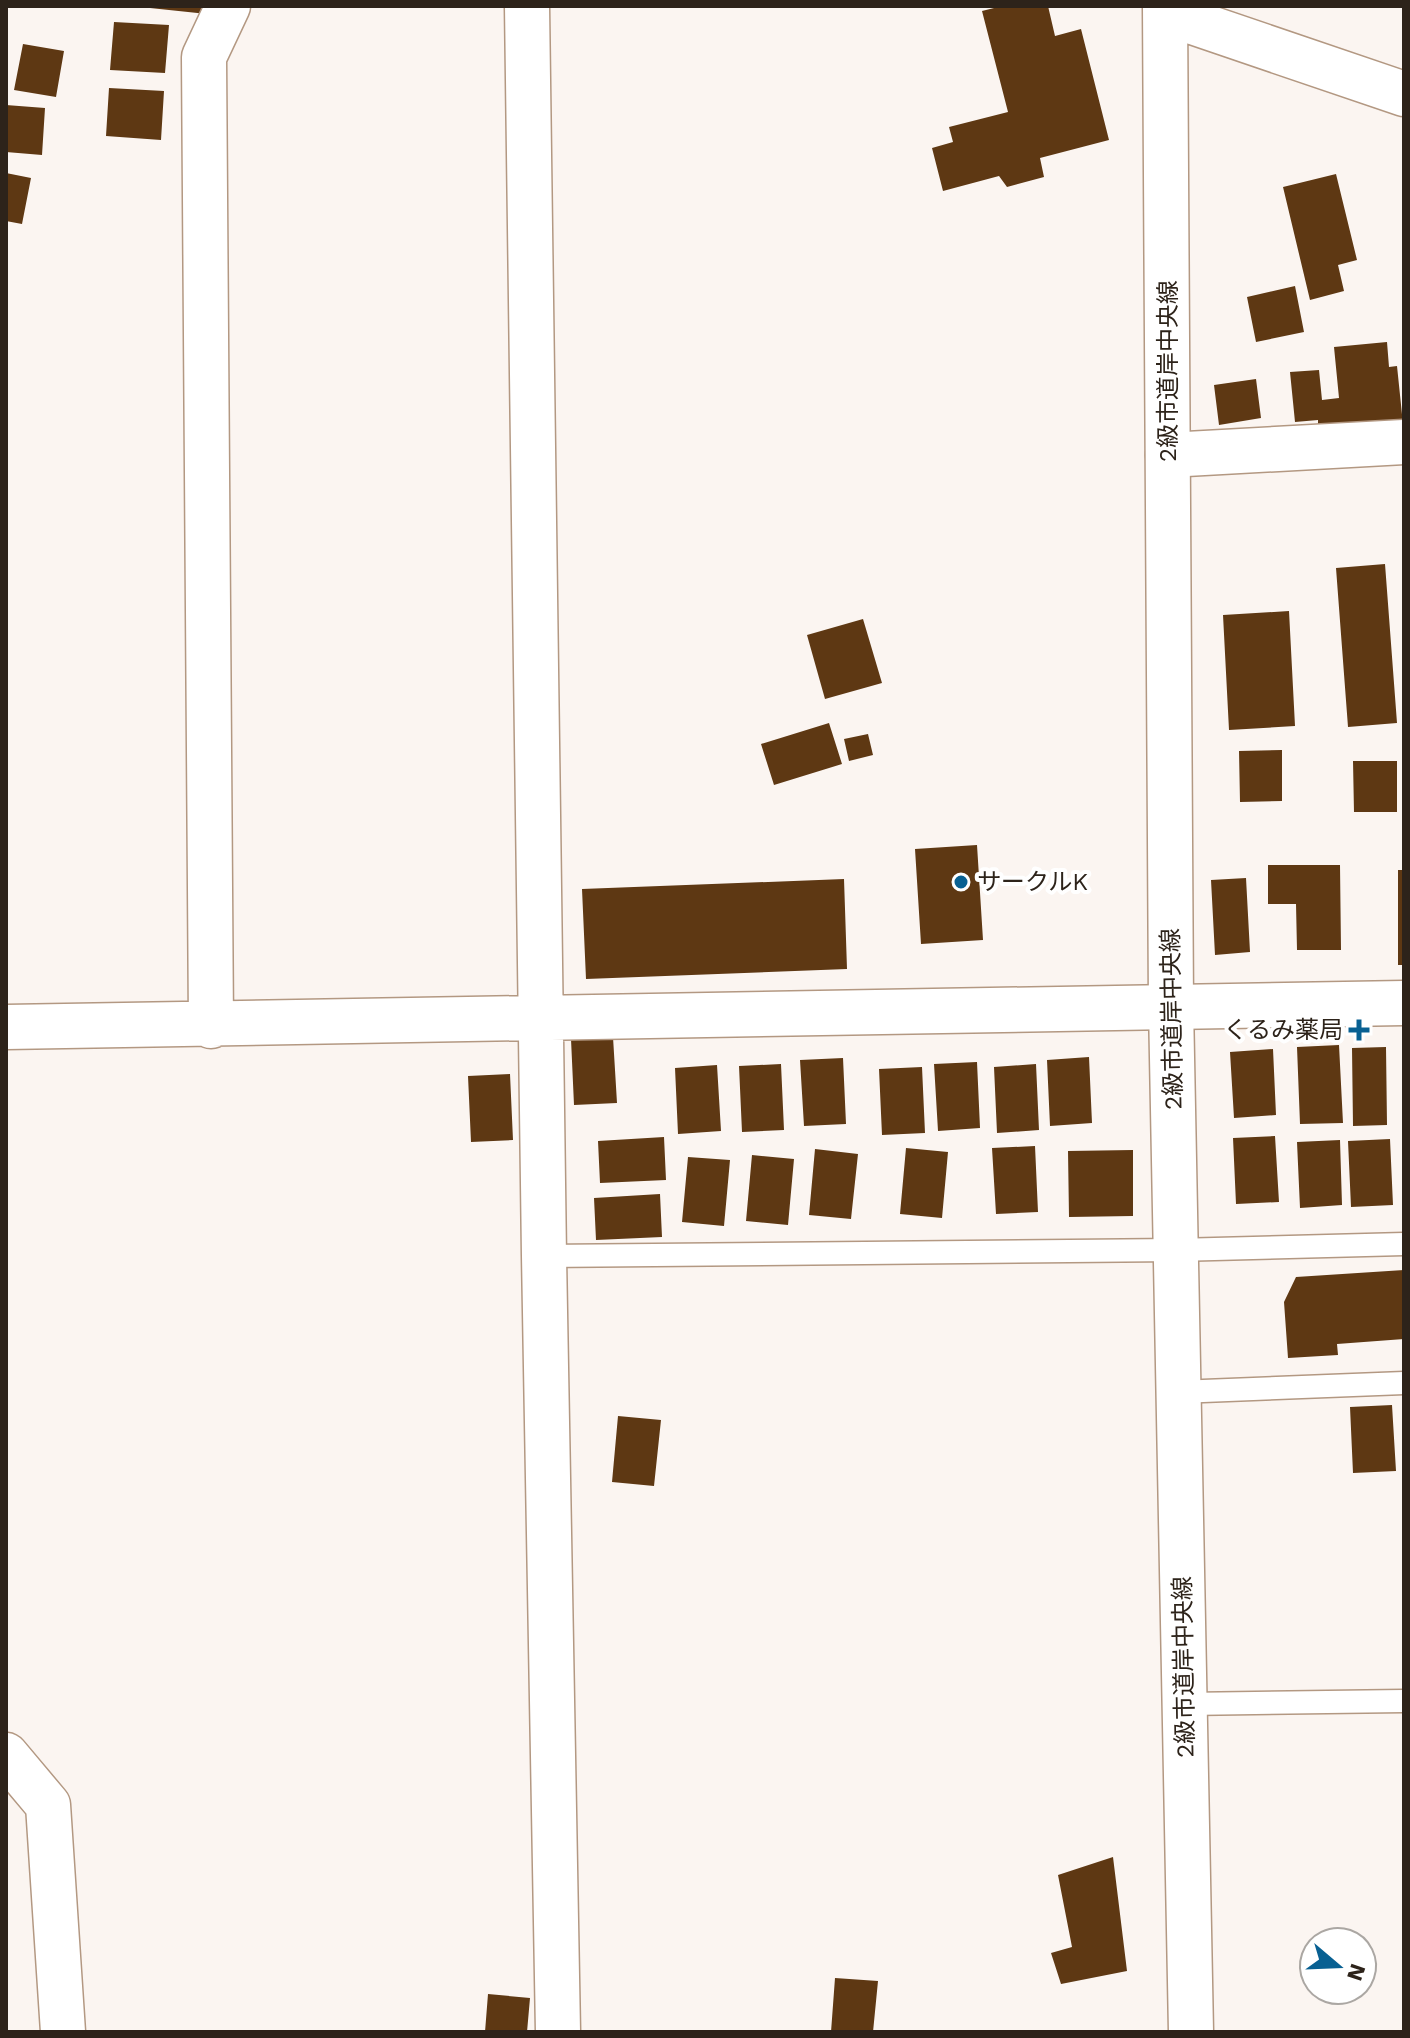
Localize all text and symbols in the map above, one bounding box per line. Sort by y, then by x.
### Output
street label: 2級市道岸中央線 [1154,280,1182,462]
place label: サークルK [977,868,1088,896]
marker: サークルK [952,873,970,891]
street label: 2級市道岸中央線 [1156,928,1188,1110]
place label: くるみ薬局 [1223,1016,1343,1044]
marker: くるみ薬局 [1350,1021,1368,1039]
street label: 2級市道岸中央線 [1168,1576,1200,1758]
north arrow [1298,1926,1378,2006]
text: N [1342,1961,1371,1984]

